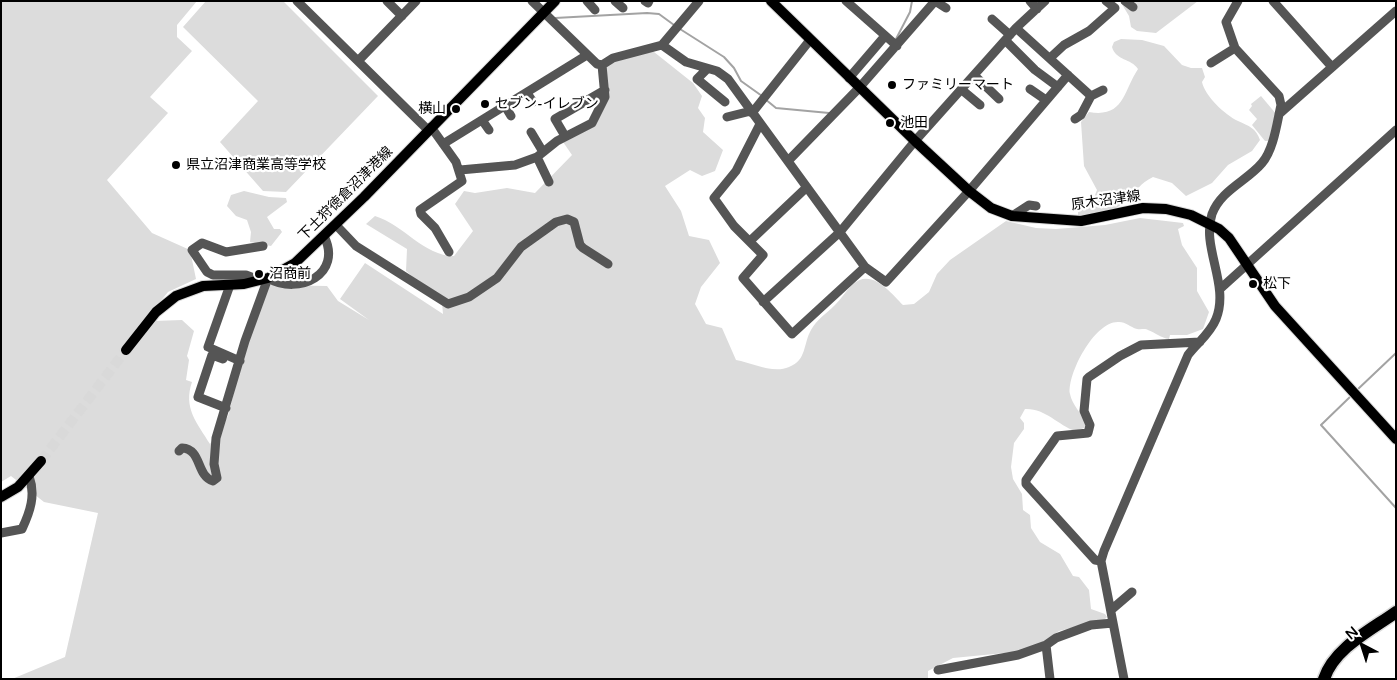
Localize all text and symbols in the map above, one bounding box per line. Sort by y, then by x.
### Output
place label: ファミリーマート [902,77,1014,93]
marker: ファミリーマート [886,79,898,91]
place label: セブン-イレブン [495,96,599,112]
marker: セブン-イレブン [479,98,491,110]
place label: 横山 [418,101,446,117]
marker: 横山 [450,103,462,115]
place label: 池田 [900,115,928,131]
marker: 池田 [884,117,896,129]
street label: 下土狩徳倉沼津港線 [296,144,396,244]
place label: 県立沼津商業高等学校 [186,157,326,173]
marker: 県立沼津商業高等学校 [170,159,182,171]
street label: 原木沼津線 [1070,188,1142,214]
place label: 沼商前 [269,266,311,282]
marker: 沼商前 [253,268,265,280]
place label: 松下 [1263,276,1291,292]
marker: 松下 [1247,278,1259,290]
north arrow [1337,620,1387,670]
text: N [1342,623,1362,643]

